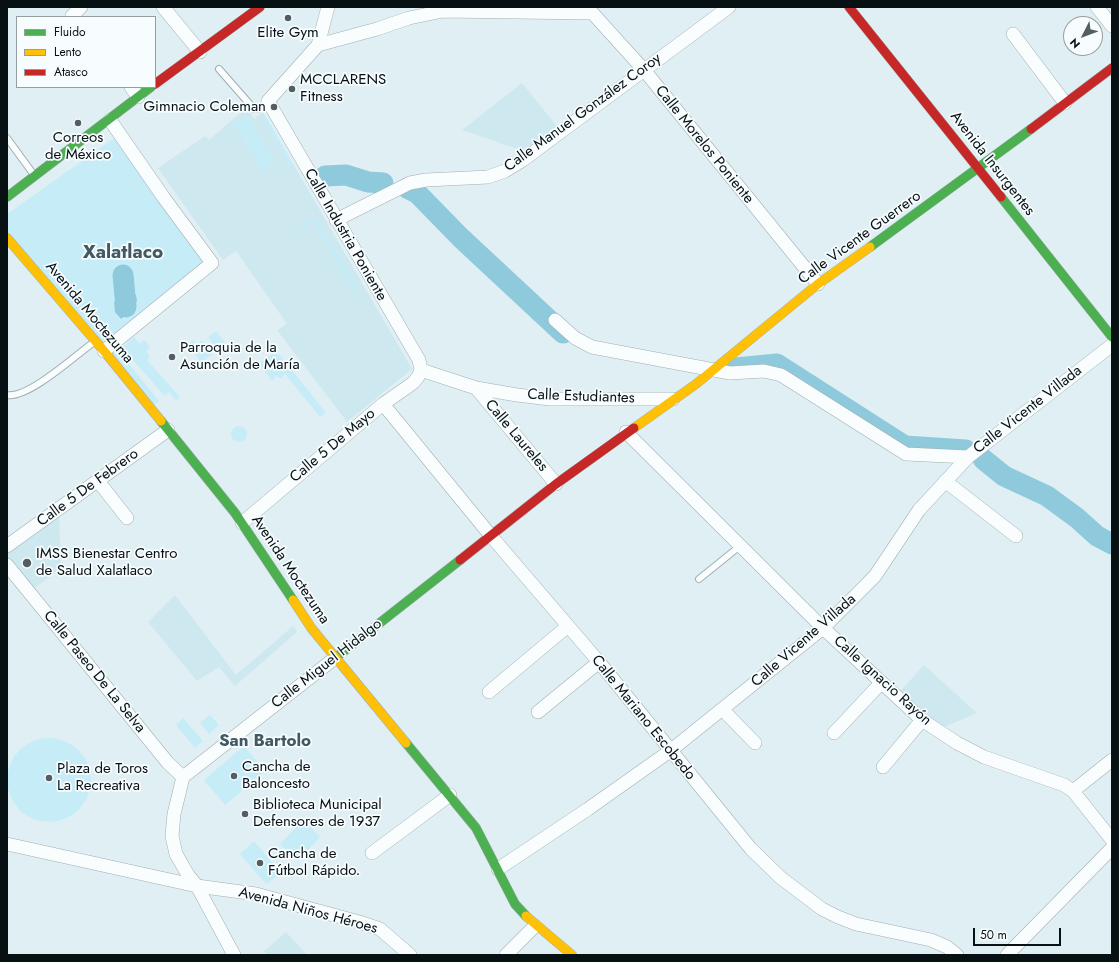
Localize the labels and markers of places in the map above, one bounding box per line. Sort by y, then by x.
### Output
marker: Elite Gym [283,13,293,23]
place label: Elite Gym [257,24,319,42]
place label: MCCLARENS Fitness [300,71,386,106]
marker: MCCLARENS Fitness [287,84,297,94]
place label: Gimnacio Coleman [143,98,266,116]
marker: Gimnacio Coleman [269,102,279,112]
marker: Correos de México [73,118,83,128]
place label: Correos de México [45,129,111,164]
place label: Parroquia de la Asunción de María [180,339,300,374]
marker: Parroquia de la Asunción de María [167,352,177,362]
place label: IMSS Bienestar Centro de Salud Xalatlaco [36,545,177,580]
marker: IMSS Bienestar Centro de Salud Xalatlaco [21,557,33,569]
place label: Cancha de Baloncesto [242,758,310,793]
place label: Plaza de Toros La Recreativa [57,760,148,795]
marker: Cancha de Baloncesto [229,771,239,781]
marker: Plaza de Toros La Recreativa [44,773,54,783]
place label: Biblioteca Municipal Defensores de 1937 [253,796,382,831]
marker: Biblioteca Municipal Defensores de 1937 [240,809,250,819]
place label: Cancha de Fútbol Rápido. [268,845,360,880]
marker: Cancha de Fútbol Rápido. [255,858,265,868]

